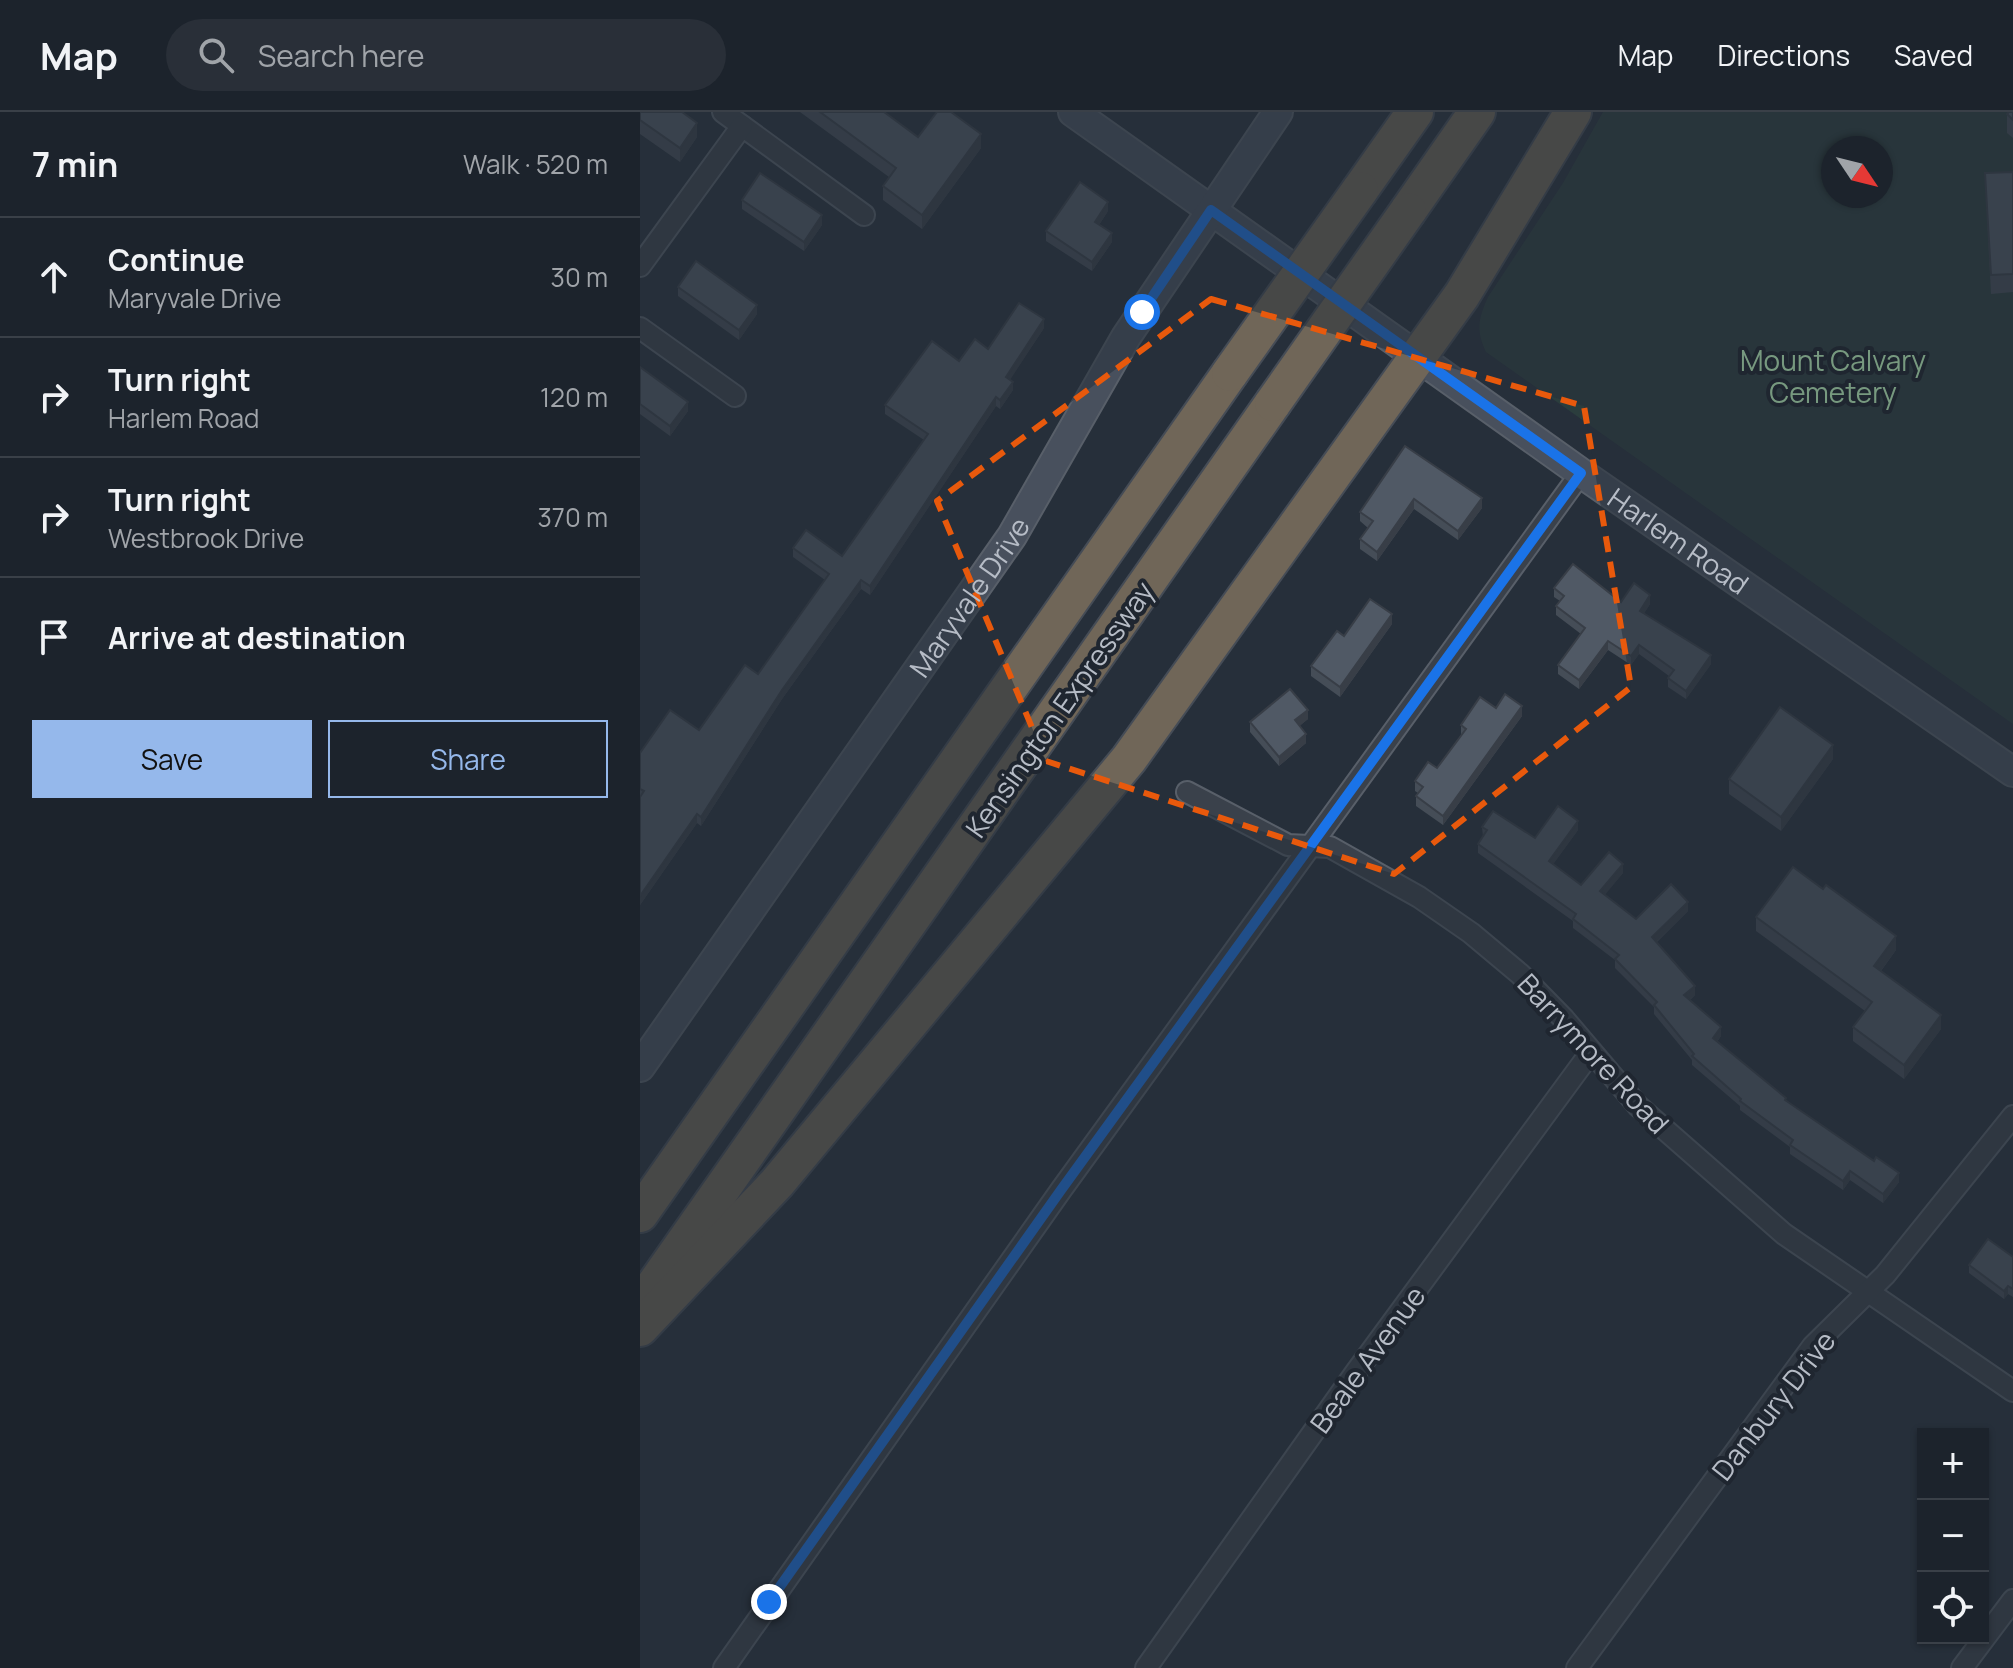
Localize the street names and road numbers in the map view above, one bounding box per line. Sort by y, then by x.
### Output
street label: Harlem Road [1601,479,1757,603]
street label: Maryvale Drive [900,510,1038,684]
street label: Kensington Expressway [956,573,1162,845]
street label: Barrymore Road [1510,965,1678,1141]
street label: Beale Avenue [1301,1278,1433,1440]
street label: Danbury Drive [1703,1322,1843,1488]

